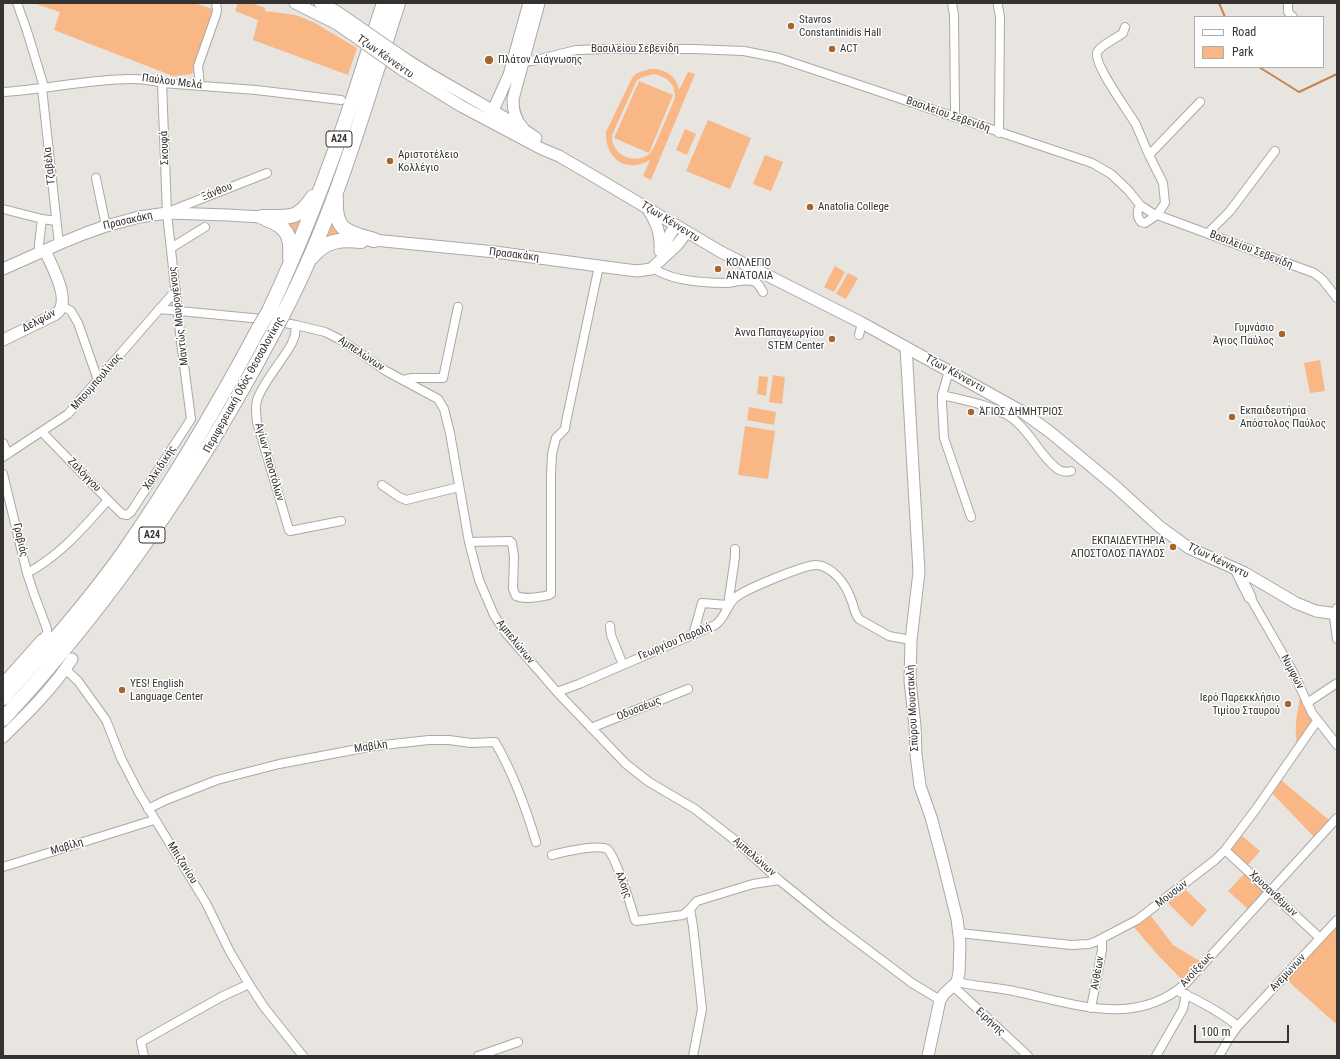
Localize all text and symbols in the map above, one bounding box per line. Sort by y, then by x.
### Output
place label: Stavros Constantinidis Hall [799,13,881,39]
legend [1194,16,1324,68]
marker: Stavros Constantinidis Hall [786,21,796,31]
text: Road [1232,25,1256,39]
street label: Τζων Κέννεντυ [354,33,416,81]
street label: Βασιλείου Σεβενίδη [591,42,679,56]
place label: ACT [840,42,858,56]
marker: ACT [827,44,837,54]
text: Park [1232,45,1253,59]
place label: Πλάτον Διάγνωσης [498,53,582,67]
marker: Πλάτον Διάγνωσης [483,54,495,66]
street label: Παύλου Μελά [141,72,203,92]
street label: Βασιλείου Σεβενίδη [904,94,992,136]
street label: Σκουφά [158,131,172,165]
road number: Α24 [326,131,352,147]
street label: Τζαβέλα [41,147,59,185]
place label: Αριστοτέλειο Κολλέγιο [398,148,459,174]
marker: Αριστοτέλειο Κολλέγιο [385,156,395,166]
street label: Ξάνθου [200,180,234,204]
street label: Τζων Κέννεντυ [638,199,702,245]
place label: Anatolia College [818,200,889,214]
marker: Anatolia College [805,202,815,212]
street label: Πρασακάκη [102,209,154,233]
street label: Βασιλείου Σεβενίδη [1208,228,1294,272]
street label: Πρασακάκη [488,245,540,265]
place label: ΚΟΛΛΕΓΙΟ ΑΝΑΤΟΛΙΑ [726,256,773,282]
marker: ΚΟΛΛΕΓΙΟ ΑΝΑΤΟΛΙΑ [713,264,723,274]
street label: Μαντώς Μαυρογένους [166,266,192,366]
street label: Δελφών [20,307,58,335]
street label: Περιφερειακή Οδός Θεσσαλονίκης [201,315,287,455]
place label: Γυμνάσιο Άγιος Παύλος [1213,321,1274,347]
place label: Άννα Παπαγεωργίου STEM Center [735,326,824,352]
marker: Γυμνάσιο Άγιος Παύλος [1277,329,1287,339]
street label: Αμπελώνων [335,334,387,374]
marker: Άννα Παπαγεωργίου STEM Center [827,334,837,344]
street label: Μπουμπουλίνας [69,351,125,413]
street label: Τζων Κέννεντυ [923,352,987,396]
place label: Εκπαιδευτήρια Απόστολος Παύλος [1240,404,1326,430]
place label: ΆΓΙΟΣ ΔΗΜΗΤΡΙΟΣ [979,405,1063,419]
marker: ΆΓΙΟΣ ΔΗΜΗΤΡΙΟΣ [966,407,976,417]
marker: Εκπαιδευτήρια Απόστολος Παύλος [1227,412,1237,422]
street label: Αγίων Αποστόλων [252,421,286,503]
street label: Χαλκιδικής [141,443,179,493]
street label: Ζαλόγγου [65,455,103,495]
street label: Γραβιάς [10,522,30,558]
road number: Α24 [139,527,165,543]
place label: ΕΚΠΑΙΔΕΥΤΗΡΙΑ ΑΠΟΣΤΟΛΟΣ ΠΑΥΛΟΣ [1071,534,1165,560]
street label: Τζων Κέννεντυ [1185,540,1251,582]
marker: ΕΚΠΑΙΔΕΥΤΗΡΙΑ ΑΠΟΣΤΟΛΟΣ ΠΑΥΛΟΣ [1168,542,1178,552]
street label: Αμπελώνων [493,617,537,667]
street label: Γεωργίου Παραλή [636,621,714,663]
street label: Νυμφών [1278,653,1306,691]
street label: Σπύρου Μουστακλή [904,664,922,752]
place label: YES! English Language Center [130,677,203,703]
marker: YES! English Language Center [117,685,127,695]
place label: Ιερό Παρεκκλήσιο Τιμίου Σταυρού [1200,691,1280,717]
street label: Οδυσσέως [615,694,663,724]
marker: Ιερό Παρεκκλήσιο Τιμίου Σταυρού [1283,699,1293,709]
street label: Μαβίλη [353,738,389,756]
street label: Αμπελώνων [730,835,778,879]
street label: Μαβίλη [49,836,85,858]
street label: Μπιζανίου [164,840,200,886]
street label: Χρυσανθέμων [1246,868,1300,920]
street label: Αλόης [612,870,634,900]
street label: Μουσών [1153,877,1191,911]
street label: Ανοίξεως [1178,950,1216,990]
street label: Ανεμώνων [1267,952,1309,994]
street label: Ανθέων [1089,955,1107,991]
street label: Ειρήνης [973,1005,1007,1039]
scale bar [1196,1017,1291,1043]
text: 100 m [1201,1025,1231,1039]

